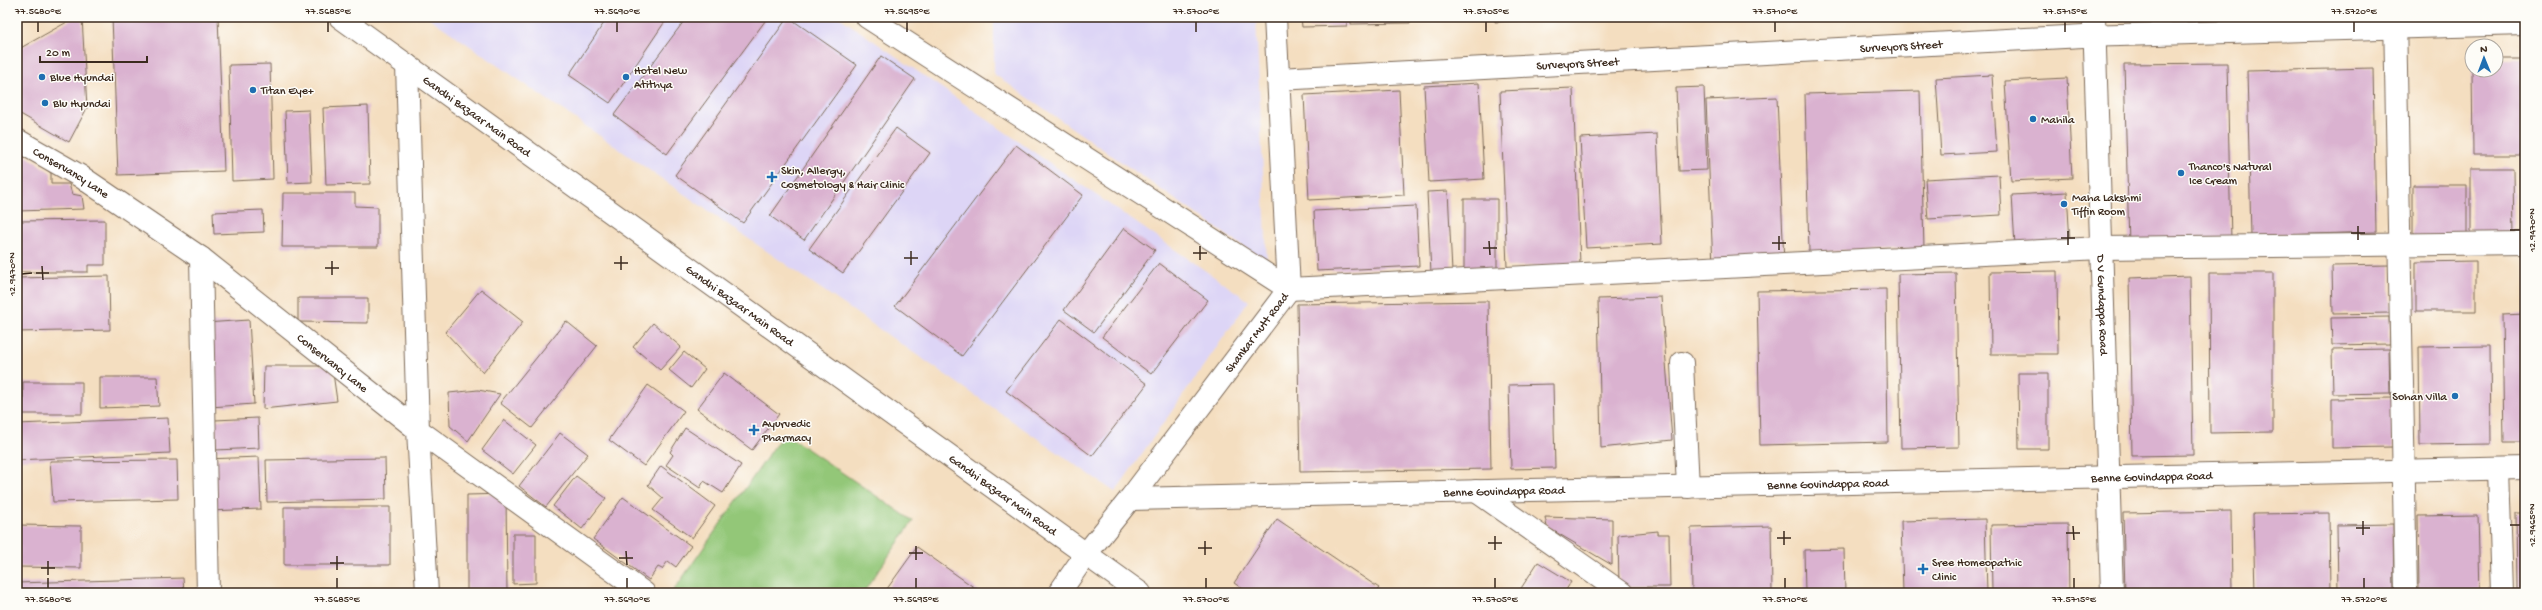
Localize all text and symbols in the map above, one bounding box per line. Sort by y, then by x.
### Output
text: 77.5680°E [14,6,62,18]
text: 77.5685°E [304,6,351,18]
text: 77.5690°E [593,6,640,18]
text: 77.5695°E [884,6,930,18]
text: 77.5700°E [1172,6,1220,18]
text: 77.5705°E [1462,6,1510,18]
text: 77.5710°E [1752,6,1798,18]
text: 77.5715°E [2042,6,2088,18]
text: 77.5720°E [2330,6,2377,18]
scale bar [40,38,147,64]
street label: Surveyors Street [1860,38,1944,57]
north arrow [2464,38,2504,78]
text: N [2480,44,2488,56]
text: 20 m [46,47,71,61]
street label: Surveyors Street [1536,56,1620,74]
place label: Hotel New Atithya [634,65,688,93]
marker: Blue Hyundai [37,72,47,82]
place label: Blue Hyundai [49,72,114,86]
marker: Hotel New Atithya [621,72,631,82]
street label: Gandhi Bazaar Main Road [419,74,534,162]
marker: Titan Eye+ [248,85,258,95]
place label: Titan Eye+ [260,85,314,99]
marker: Blu Hyundai [40,98,50,108]
place label: Blu Hyundai [52,98,111,112]
marker: Mahila [2028,114,2038,124]
place label: Mahila [2041,114,2075,128]
street label: Conservancy Lane [30,145,111,203]
place label: Thanco's Natural Ice Cream [2188,161,2272,189]
place label: Skin, Allergy, Cosmetology & Hair Clinic [781,165,905,193]
marker: Thanco's Natural Ice Cream [2176,168,2186,178]
marker: Skin, Allergy, Cosmetology & Hair Clinic [766,171,778,183]
place label: Maha Lakshmi Tiffin Room [2071,192,2142,220]
marker: Maha Lakshmi Tiffin Room [2059,199,2069,209]
text: 12.9470°N [2527,208,2539,253]
text: 12.9470°N [7,252,19,297]
street label: D V Gundappa Road [2092,254,2110,356]
street label: Gandhi Bazaar Main Road [682,263,796,351]
street label: Shankar Mutt Road [1223,290,1293,376]
street label: Conservancy Lane [293,332,371,397]
place label: Sohan Villa [2392,391,2447,405]
marker: Sohan Villa [2450,391,2460,401]
place label: Ayurvedic Pharmacy [761,418,811,446]
marker: Ayurvedic Pharmacy [749,425,759,435]
street label: Gandhi Bazaar Main Road [945,452,1059,540]
street label: Benne Govindappa Road [2090,470,2214,487]
street label: Benne Govindappa Road [1766,477,1890,494]
street label: Benne Govindappa Road [1442,484,1566,501]
text: 12.9465°N [2527,503,2539,548]
place label: Sree Homeopathic Clinic [1932,557,2023,585]
marker: Sree Homeopathic Clinic [1917,563,1929,575]
text: 77.5680°E [24,594,72,606]
text: 77.5685°E [313,594,360,606]
text: 77.5690°E [603,594,650,606]
text: 77.5695°E [893,594,939,606]
text: 77.5700°E [1182,594,1230,606]
text: 77.5705°E [1471,594,1519,606]
text: 77.5710°E [1762,594,1808,606]
text: 77.5715°E [2051,594,2097,606]
text: 77.5720°E [2340,594,2387,606]

